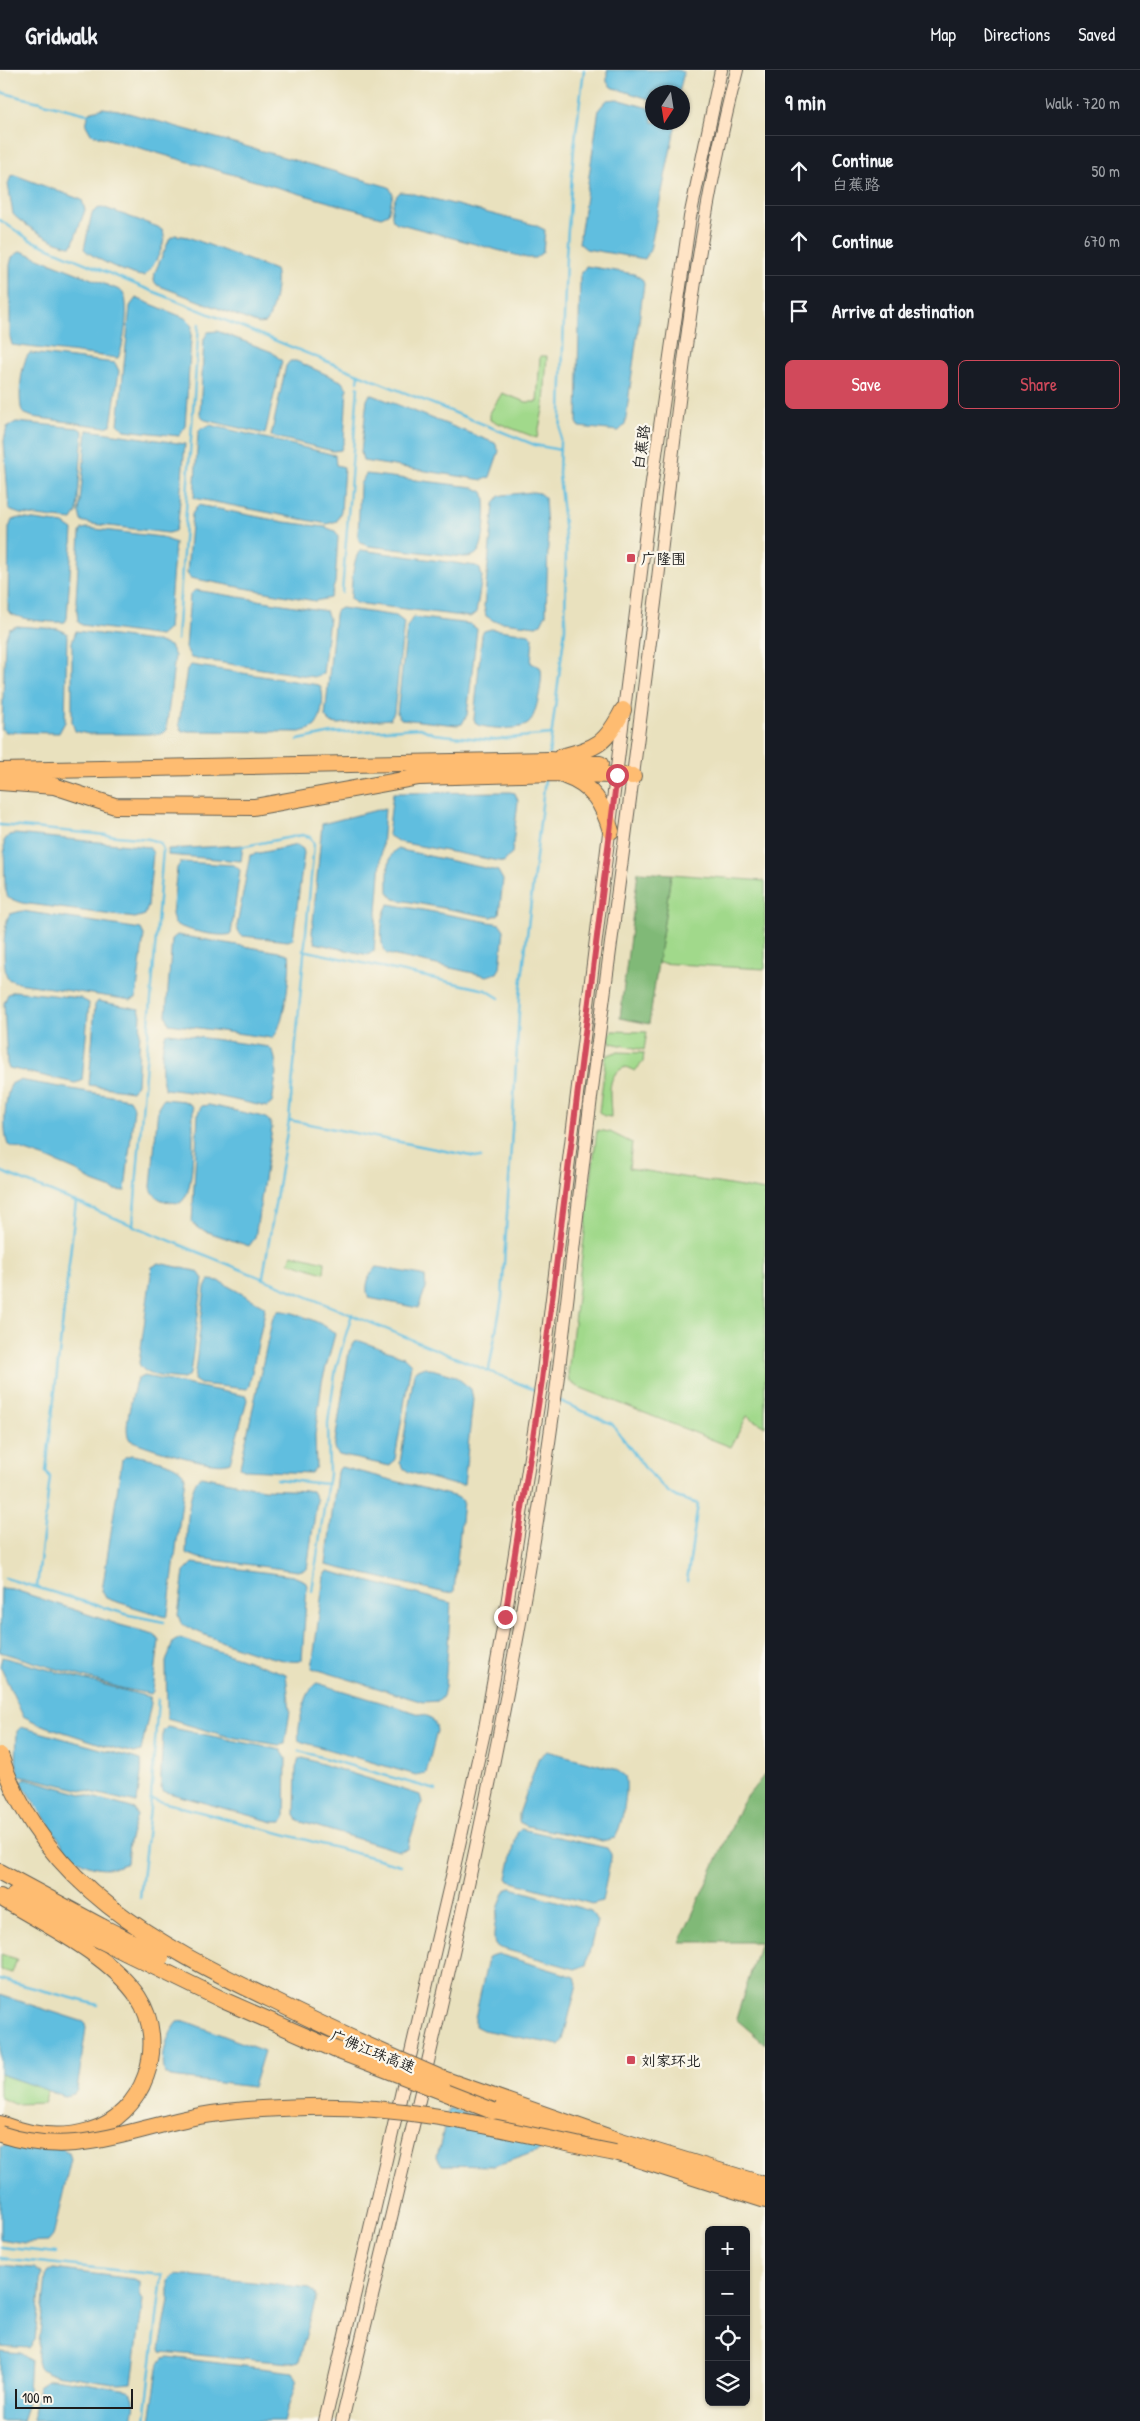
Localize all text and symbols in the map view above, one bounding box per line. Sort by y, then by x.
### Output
text: Gridwalk [25,19,97,51]
text: Map [931,22,956,47]
text: Directions [984,22,1050,47]
text: Saved [1078,22,1115,47]
north arrow [645,85,690,130]
text: 9 min [785,88,826,117]
text: Walk · 720 m [1045,92,1120,114]
text: Continue [832,147,893,173]
icon: ahead [785,157,813,185]
text: 50 m [1092,160,1120,182]
text: 白蕉路 [832,173,880,195]
icon: ahead [785,227,813,255]
text: Continue [832,228,893,254]
text: 670 m [1084,230,1120,252]
icon: arrive [785,297,813,325]
text: Arrive at destination [832,298,974,324]
button: Save [785,360,948,409]
button: Share [958,360,1120,409]
street label: 白蕉路 [627,423,655,471]
place label: 广隆围 [641,548,686,569]
marker: 广隆围 [625,552,637,564]
route start [606,764,629,787]
route end [494,1606,517,1629]
street label: 广佛江珠高速 [327,2024,419,2078]
place label: 刘家环北 [641,2050,701,2071]
marker: 刘家环北 [625,2054,637,2066]
map controls [705,2226,750,2406]
button: + [705,2226,750,2271]
button: − [705,2271,750,2316]
button: locate [705,2316,750,2361]
button: layers [705,2361,750,2406]
scale bar [15,2386,132,2409]
text: 100 m [22,2388,52,2407]

